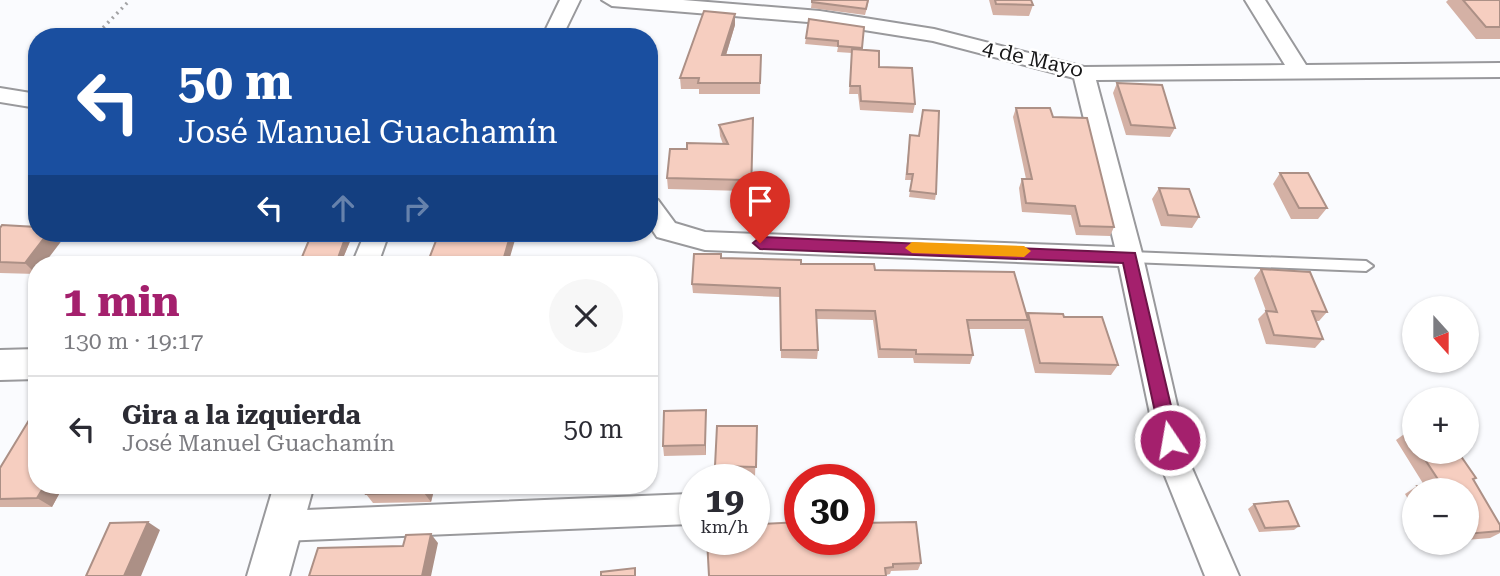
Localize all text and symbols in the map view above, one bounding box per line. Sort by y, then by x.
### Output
street label: 4 de Mayo [980,36,1086,82]
text: 50 m [178,54,293,111]
icon: left [63,56,154,147]
text: José Manuel Guachamín [178,113,558,151]
pin [730,171,790,243]
icon: arrive [741,182,779,220]
icon: left [251,189,289,227]
icon: ahead [324,189,362,227]
icon: right [397,189,435,227]
text: 1 min [63,277,180,326]
button: close [549,279,623,353]
north arrow [1402,296,1479,373]
map controls [1402,296,1479,555]
text: 130 m · 19:17 [63,328,203,355]
button: + [1402,387,1479,464]
text: Gira a la izquierda [122,400,361,430]
position arrow [1133,403,1207,477]
icon: left [63,410,101,448]
text: 50 m [564,414,623,444]
text: José Manuel Guachamín [122,430,395,457]
speed limit sign: 30 [784,464,875,555]
button: − [1402,478,1479,555]
text: 19 [705,480,744,521]
text: km/h [700,516,749,537]

